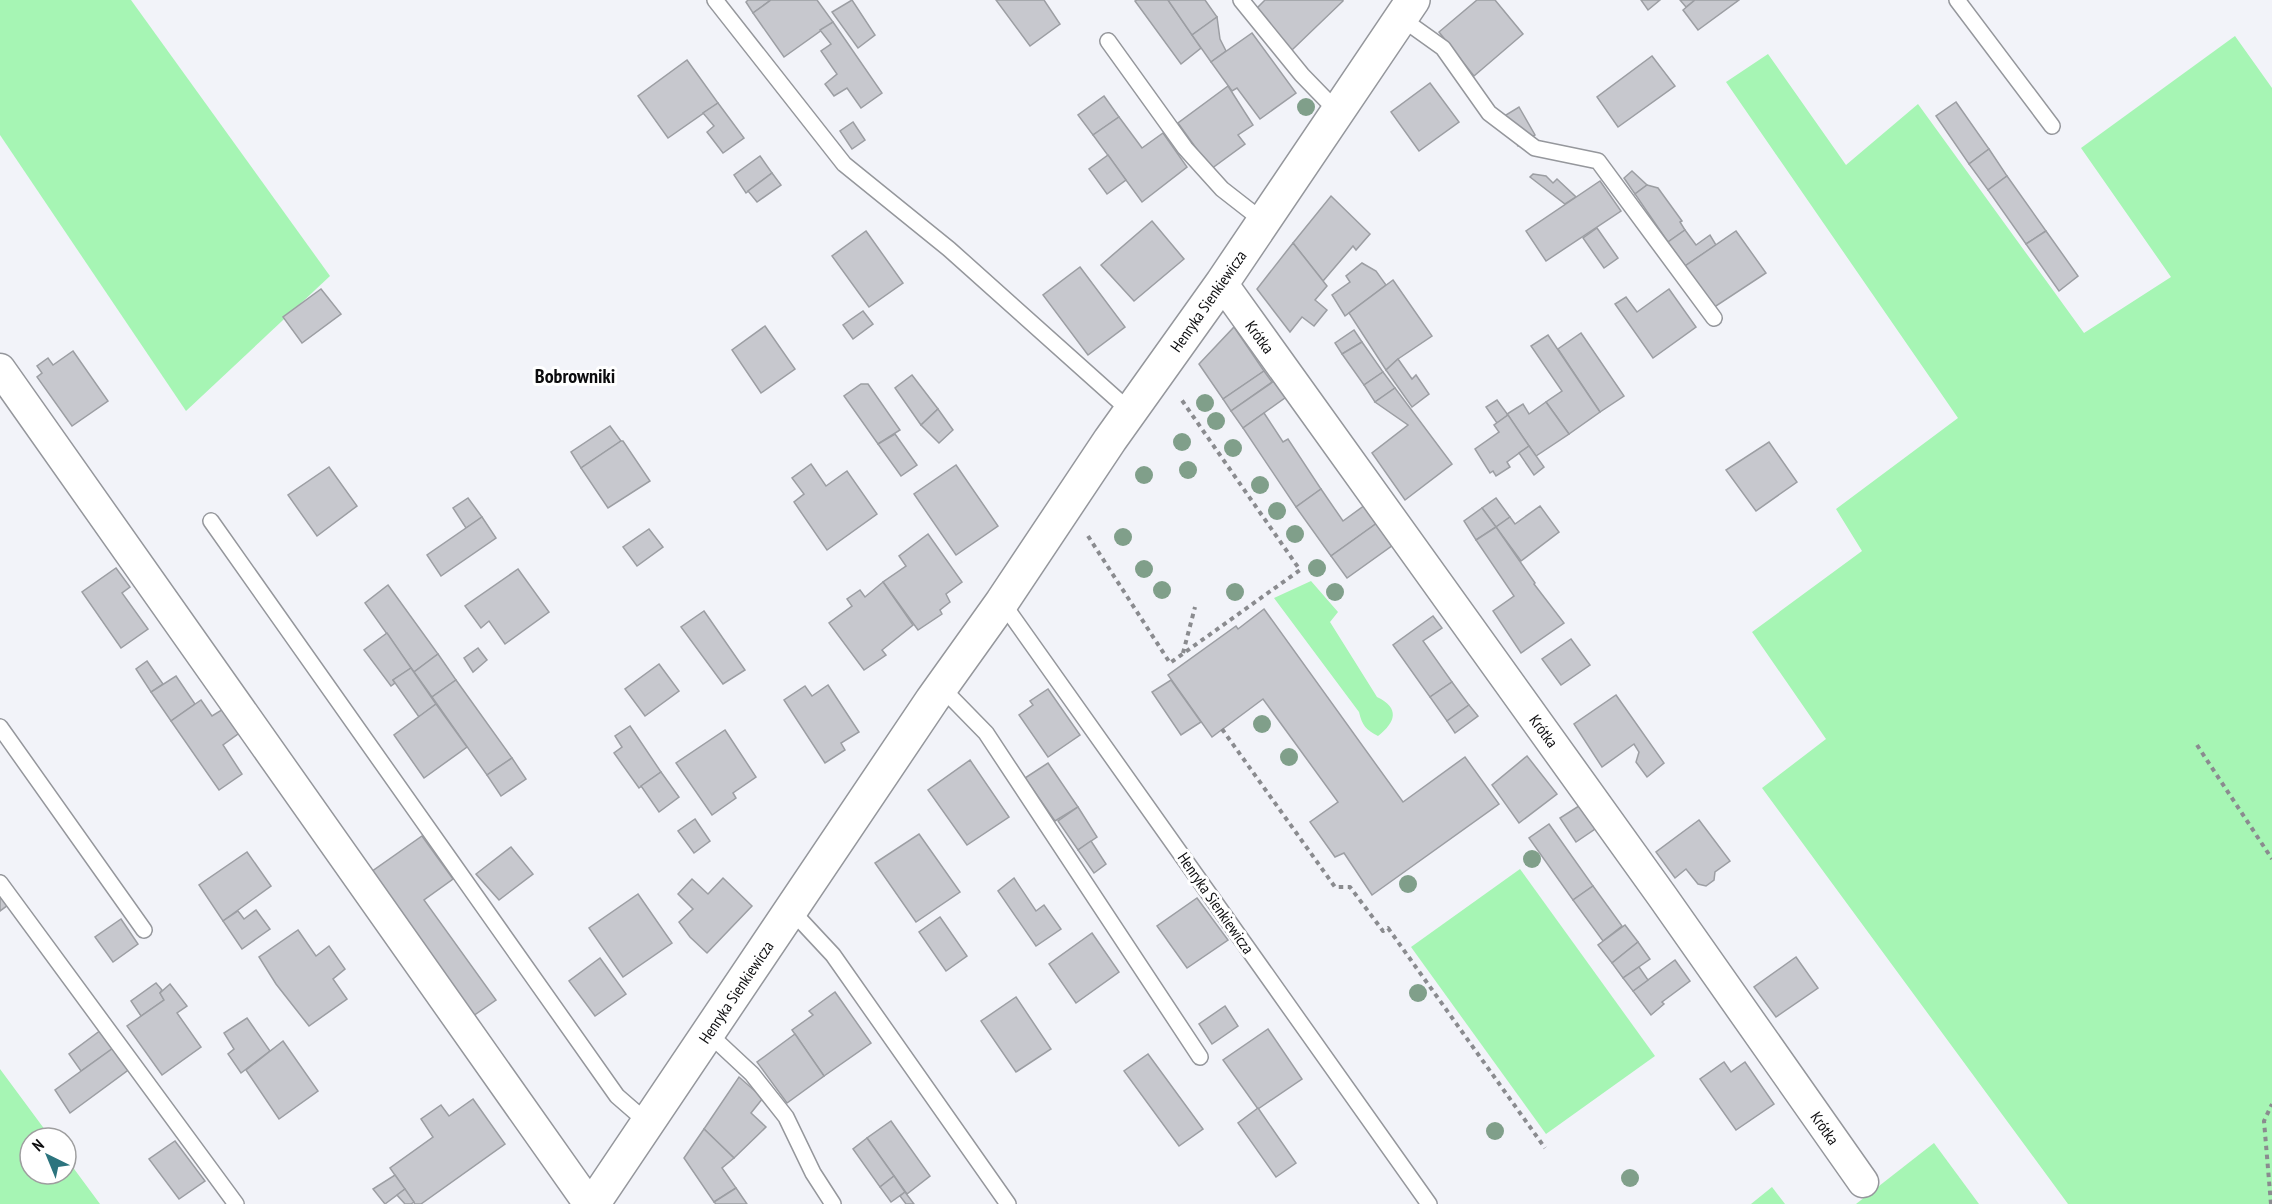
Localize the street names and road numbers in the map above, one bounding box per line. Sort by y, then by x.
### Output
street label: Henryka Sienkiewicza [1166,246,1250,356]
street label: Krótka [1241,317,1279,357]
street label: Krótka [1525,711,1563,751]
street label: Henryka Sienkiewicza [1174,848,1258,958]
street label: Henryka Sienkiewicza [694,937,778,1047]
street label: Krótka [1807,1108,1843,1148]

